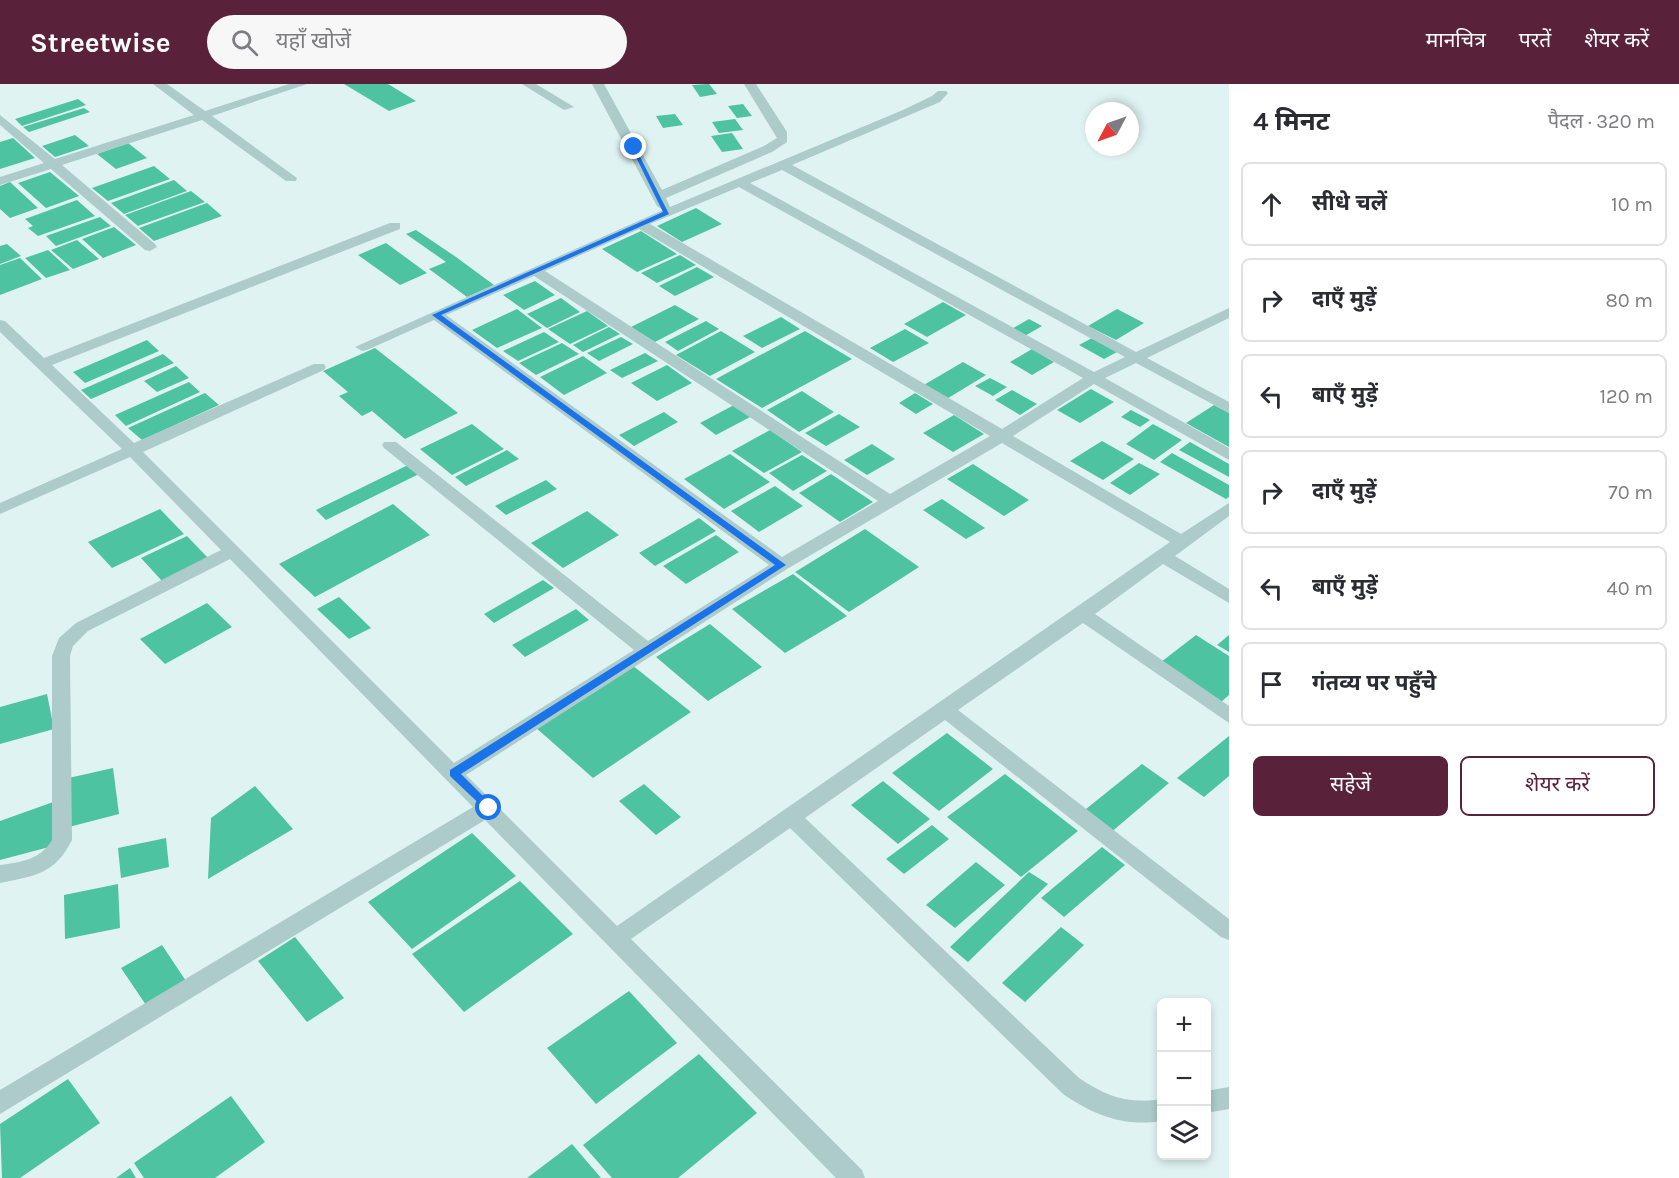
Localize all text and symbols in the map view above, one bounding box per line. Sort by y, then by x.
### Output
search box [207,15,627,69]
text: Streetwise [30,26,171,59]
icon: search [228,26,261,59]
text: यहाँ खोजें [276,28,351,54]
text: मानचित्र [1426,28,1486,52]
text: परतें [1519,28,1551,52]
text: शेयर करें [1584,28,1649,52]
north arrow [1085,102,1139,156]
text: 4 मिनट [1253,106,1330,137]
text: पैदल · 320 m [1548,110,1655,133]
route end [620,133,646,159]
icon: ahead [1255,188,1288,221]
text: सीधे चलें [1312,190,1387,216]
text: 10 m [1611,193,1653,216]
icon: right [1255,284,1288,317]
text: दाएँ मुड़ें [1312,286,1377,312]
text: 80 m [1605,289,1653,312]
icon: left [1255,380,1288,413]
text: बाएँ मुड़ें [1312,382,1378,408]
text: 120 m [1599,385,1653,408]
icon: right [1255,476,1288,509]
text: दाएँ मुड़ें [1312,478,1377,504]
text: 70 m [1608,481,1653,504]
icon: left [1255,572,1288,605]
text: बाएँ मुड़ें [1312,574,1378,600]
text: 40 m [1607,577,1653,600]
icon: arrive [1255,668,1288,701]
text: गंतव्य पर पहुँचे [1312,670,1436,696]
button: सहेजें [1253,756,1448,816]
button: शेयर करें [1460,756,1655,816]
route start [475,794,501,820]
map controls [1157,998,1211,1160]
button: + [1157,998,1211,1052]
button: − [1157,1052,1211,1106]
button: layers [1157,1106,1211,1160]

